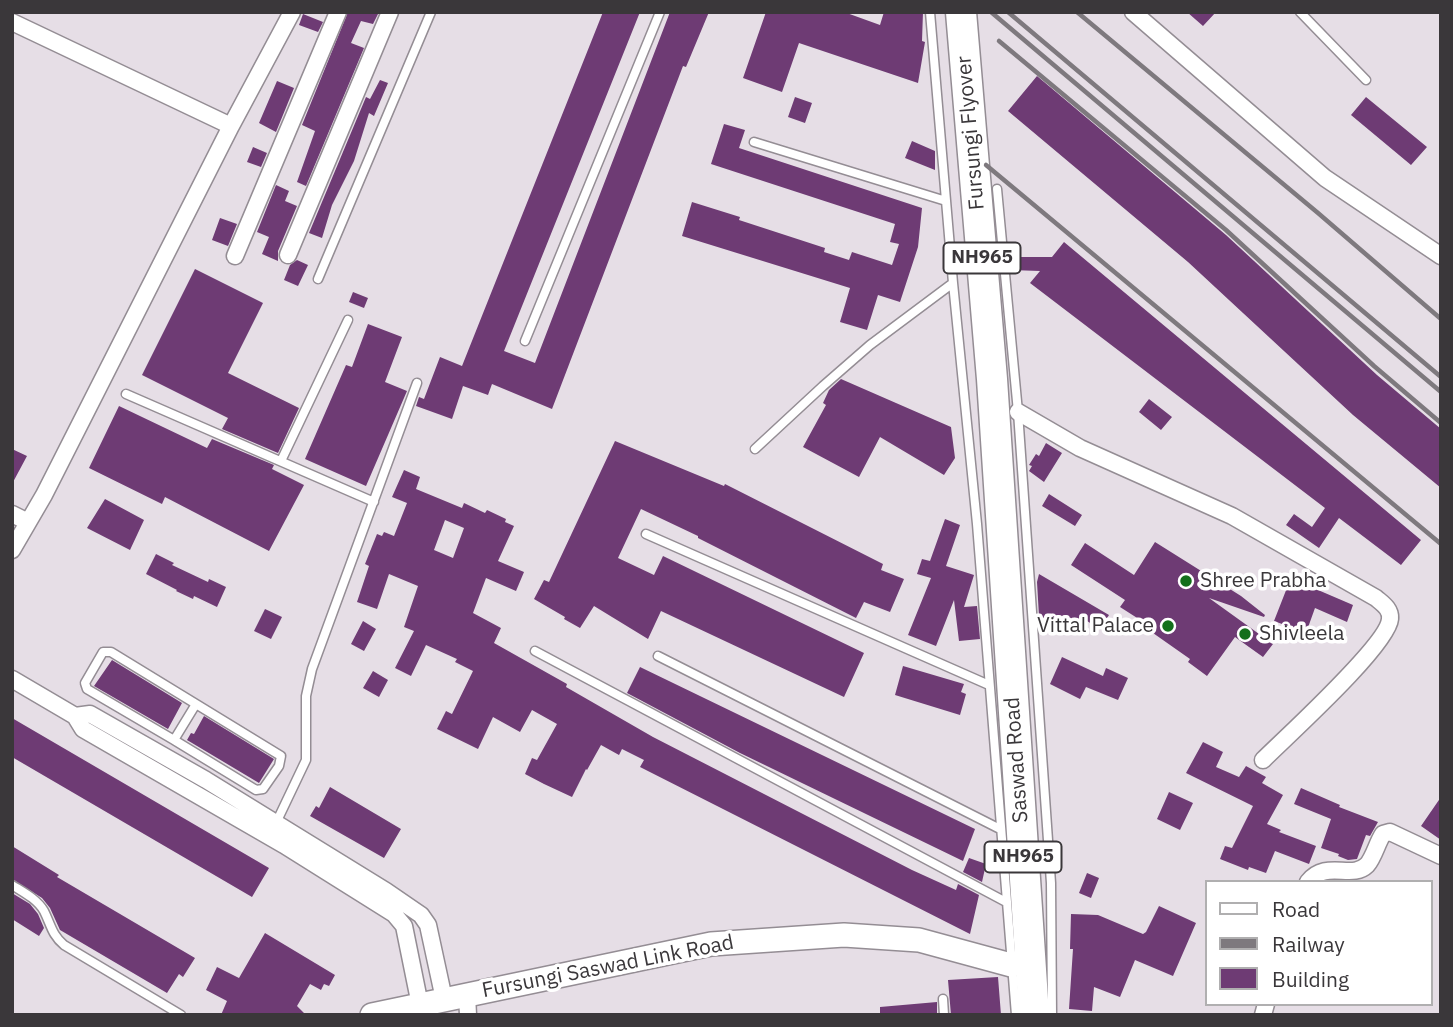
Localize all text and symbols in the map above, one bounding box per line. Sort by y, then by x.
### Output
street label: Fursungi Flyover [952,55,990,211]
road number: NH965 [944,242,1020,274]
place label: Shree Prabha [1200,568,1326,594]
marker: Shree Prabha [1178,573,1194,589]
place label: Vittal Palace [1037,613,1154,639]
marker: Vittal Palace [1160,618,1176,634]
place label: Shivleela [1259,621,1344,647]
marker: Shivleela [1237,626,1253,642]
street label: Saswad Road [1000,696,1034,824]
road number: NH965 [984,842,1062,872]
legend [1204,880,1432,1006]
text: Road [1272,895,1320,923]
street label: Fursungi Saswad Link Road [480,930,736,1004]
text: Railway [1272,930,1345,958]
text: Building [1272,965,1349,993]

